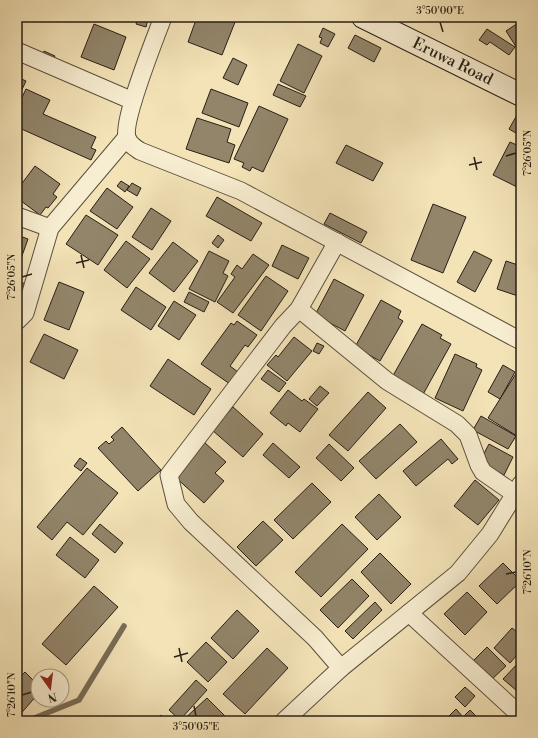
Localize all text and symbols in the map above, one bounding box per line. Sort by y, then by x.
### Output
text: 3°50'00"E [416,5,464,17]
street label: Eruwa Road [409,33,496,90]
text: 7°26'05"N [522,129,534,176]
text: 7°26'05"N [6,253,18,300]
text: 7°26'10"N [522,549,534,594]
north arrow [30,668,70,708]
text: 7°26'10"N [6,672,18,717]
text: N [46,689,58,705]
text: 3°50'05"E [173,721,219,733]

